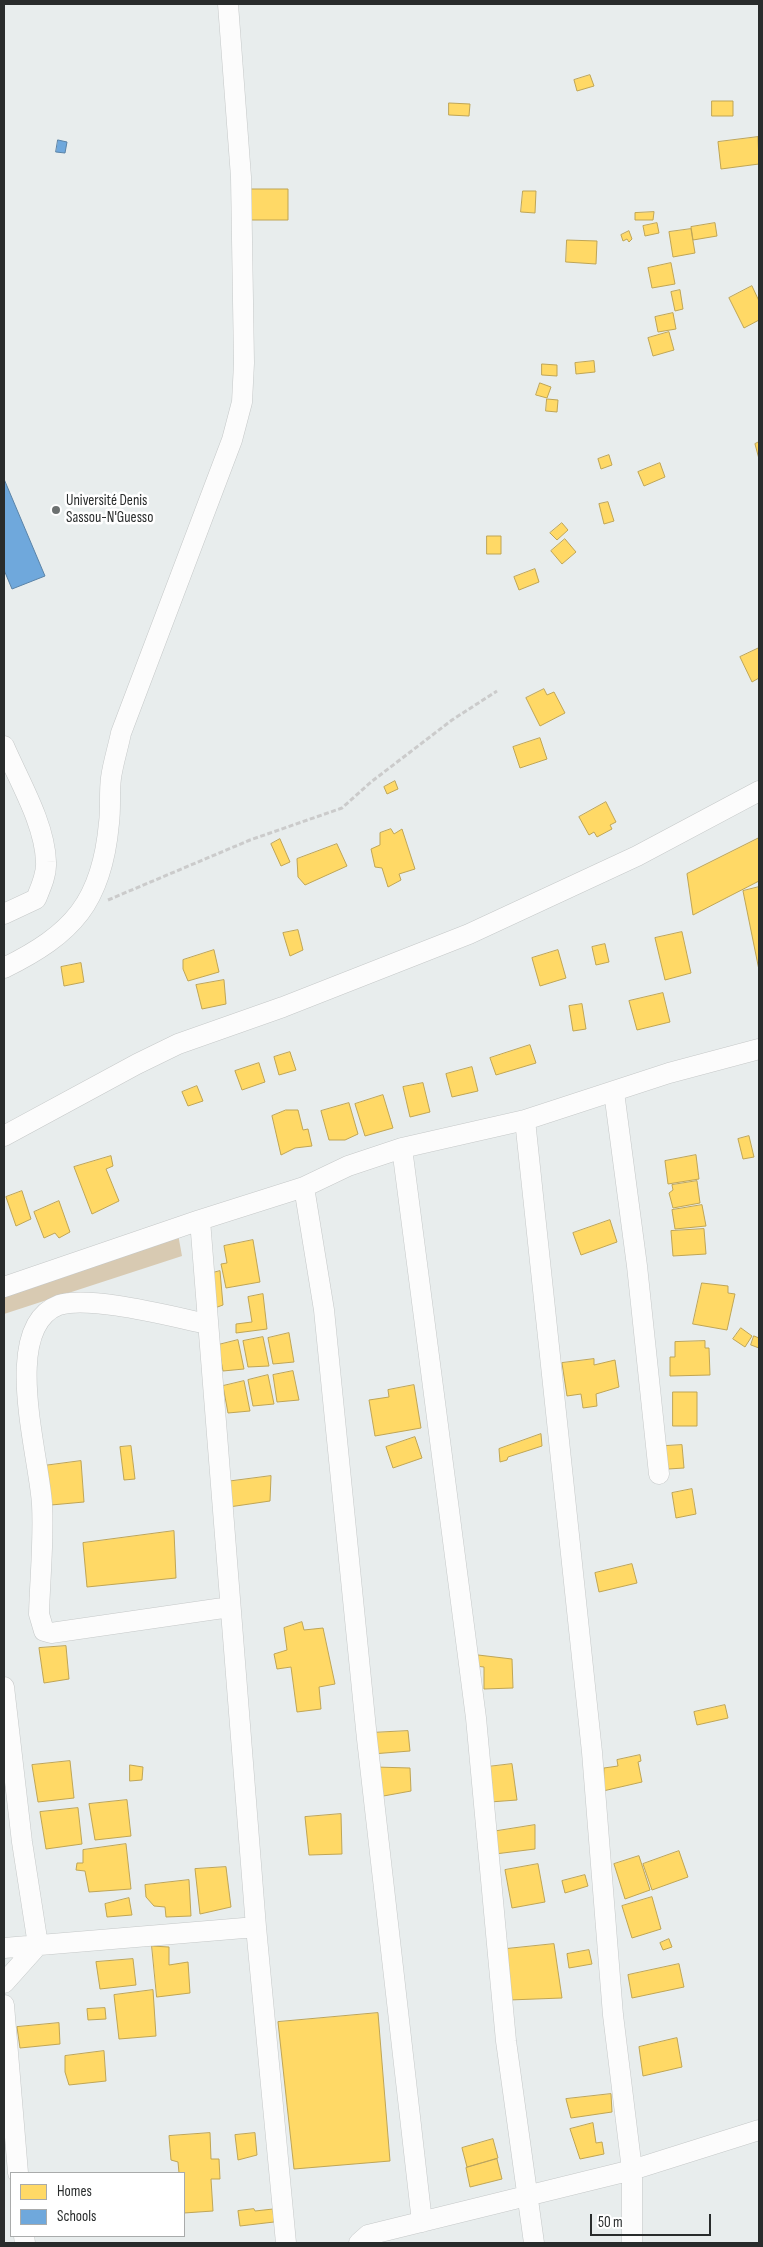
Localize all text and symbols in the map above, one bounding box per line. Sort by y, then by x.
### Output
place label: Université Denis Sassou-N'Guesso [66,492,153,527]
marker: Université Denis Sassou-N'Guesso [50,504,62,516]
legend [10,2172,185,2237]
text: Homes [57,2182,92,2201]
scale bar [593,2204,714,2236]
text: Schools [57,2207,96,2226]
text: 50 m [598,2213,623,2232]

